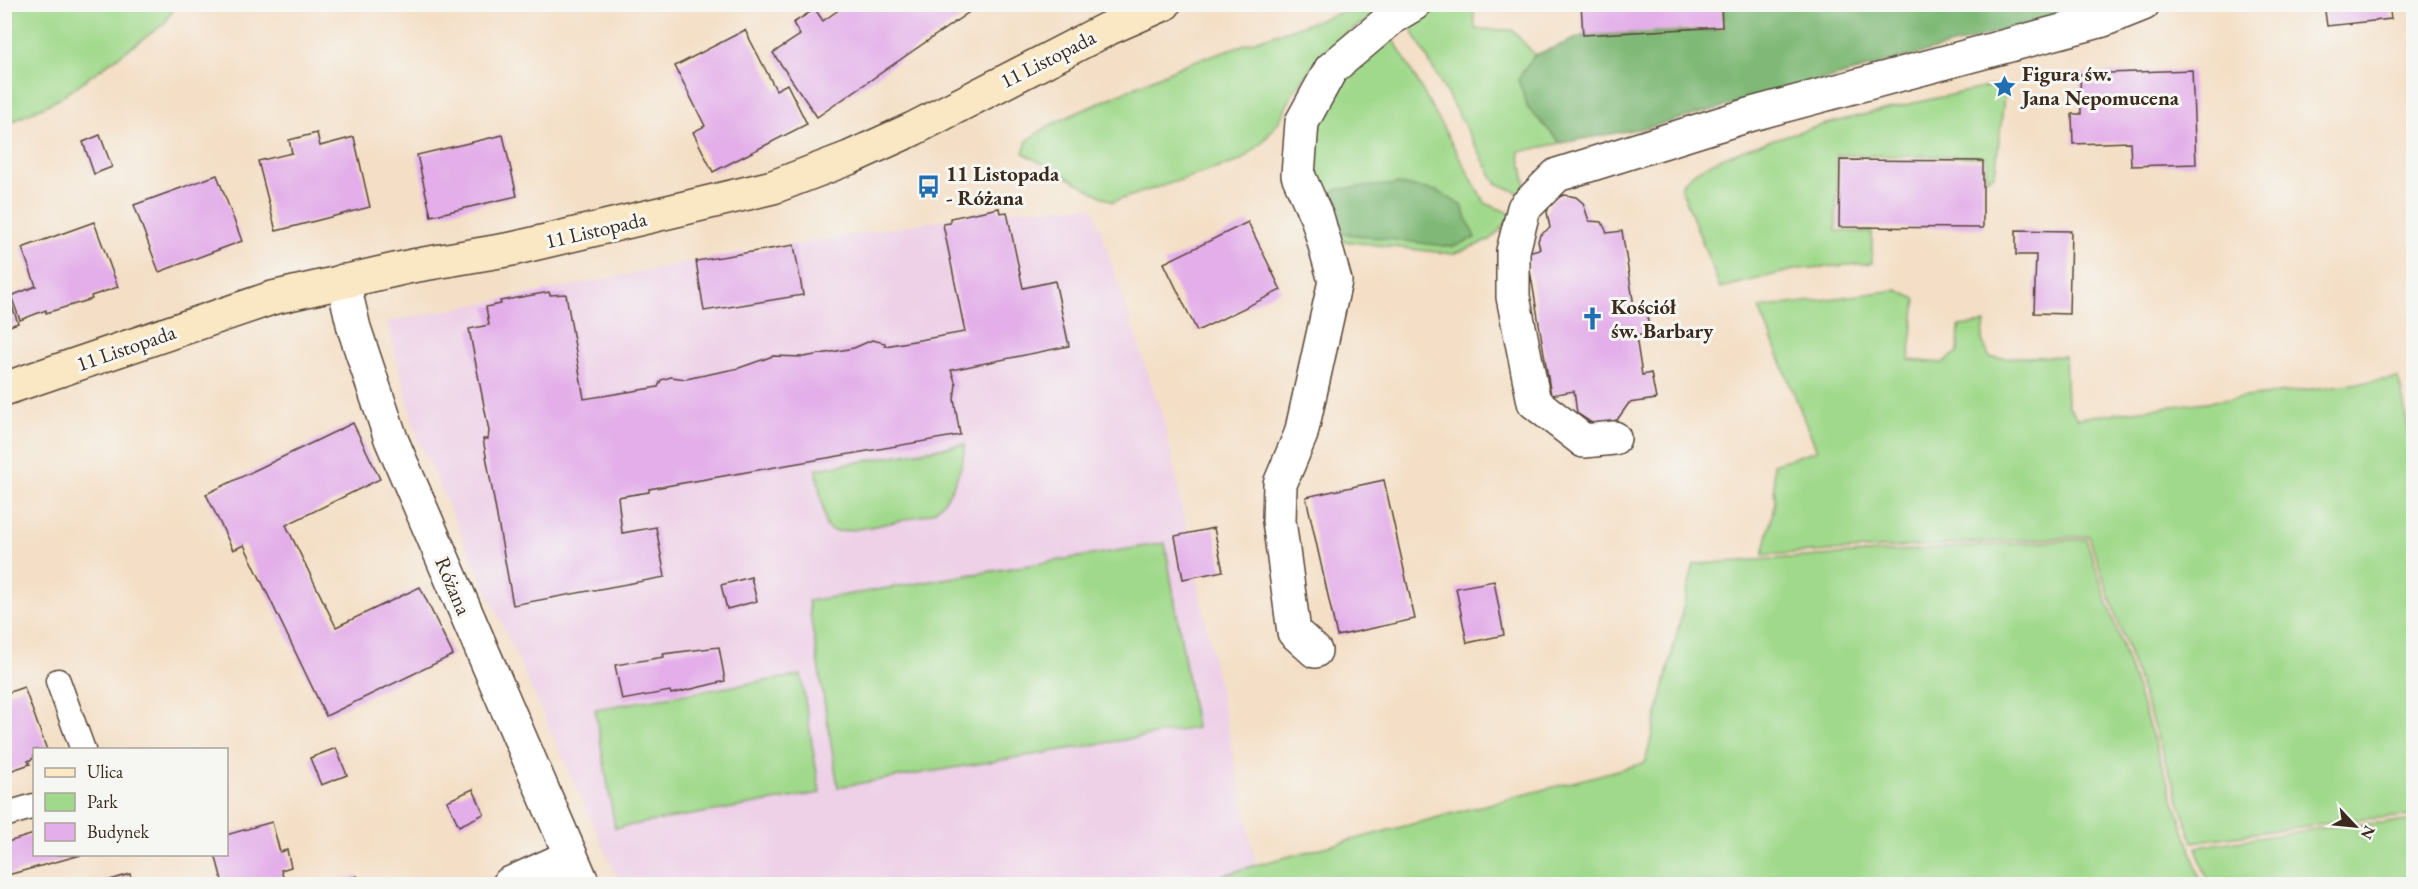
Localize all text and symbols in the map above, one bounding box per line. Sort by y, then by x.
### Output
street label: 11 Listopada [996,23,1101,94]
place label: Figura św. Jana Nepomucena [2020,60,2180,111]
place icon: Figura św. Jana Nepomucena [1991,73,2017,99]
place label: 11 Listopada - Różana [946,160,1060,211]
bus stop icon: 11 Listopada - Różana [915,173,941,199]
street label: 11 Listopada [542,205,650,254]
place label: Kościół św. Barbary [1611,293,1714,344]
church icon: Kościół św. Barbary [1580,306,1606,332]
street label: 11 Listopada [73,318,180,377]
street label: Różana [429,553,478,620]
legend [33,748,228,856]
text: Ulica [87,760,124,783]
text: Park [87,790,118,813]
north arrow [2325,796,2385,856]
text: Budynek [87,820,150,843]
text: N [2356,822,2380,843]

